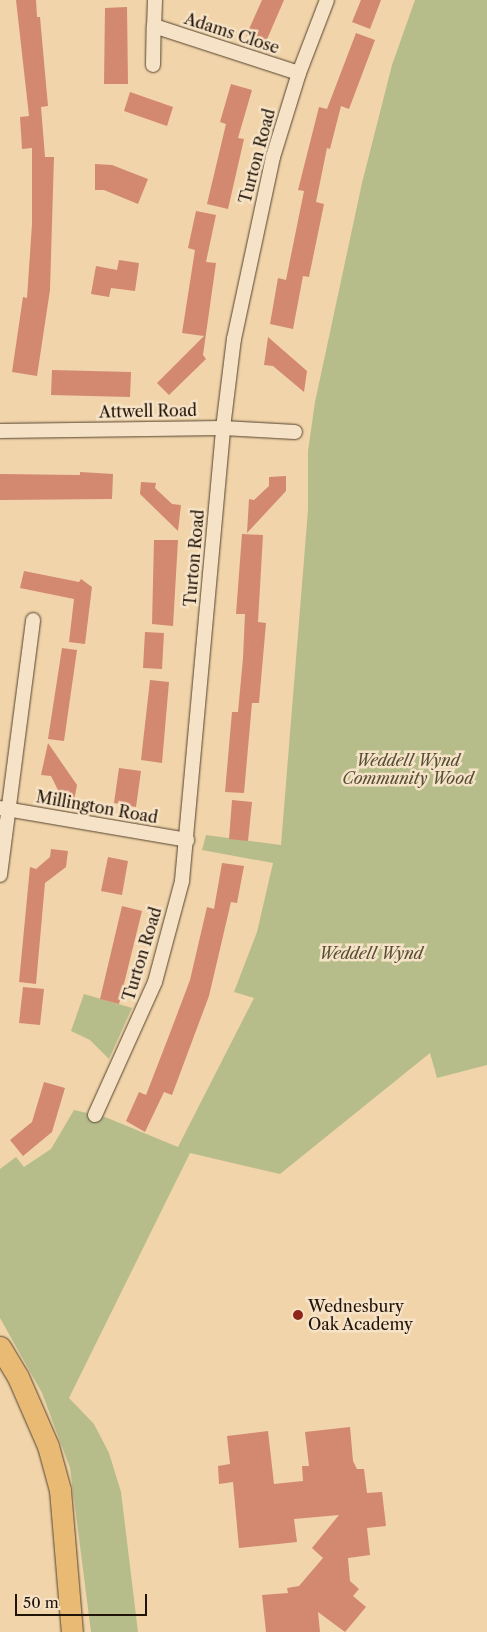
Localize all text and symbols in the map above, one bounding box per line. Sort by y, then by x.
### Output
street label: Adams Close [182,9,282,57]
street label: Turton Road [235,107,279,205]
street label: Attwell Road [99,401,197,421]
street label: Turton Road [180,509,208,607]
park label: Weddell Wynd Community Wood [342,750,474,788]
street label: Millington Road [35,787,159,827]
street label: Turton Road [119,905,165,1003]
park label: Weddell Wynd [319,943,423,963]
place label: Wednesbury Oak Academy [308,1296,414,1334]
marker: Wednesbury Oak Academy [292,1309,304,1321]
scale bar [18,1584,150,1616]
text: 50 m [23,1593,59,1612]

